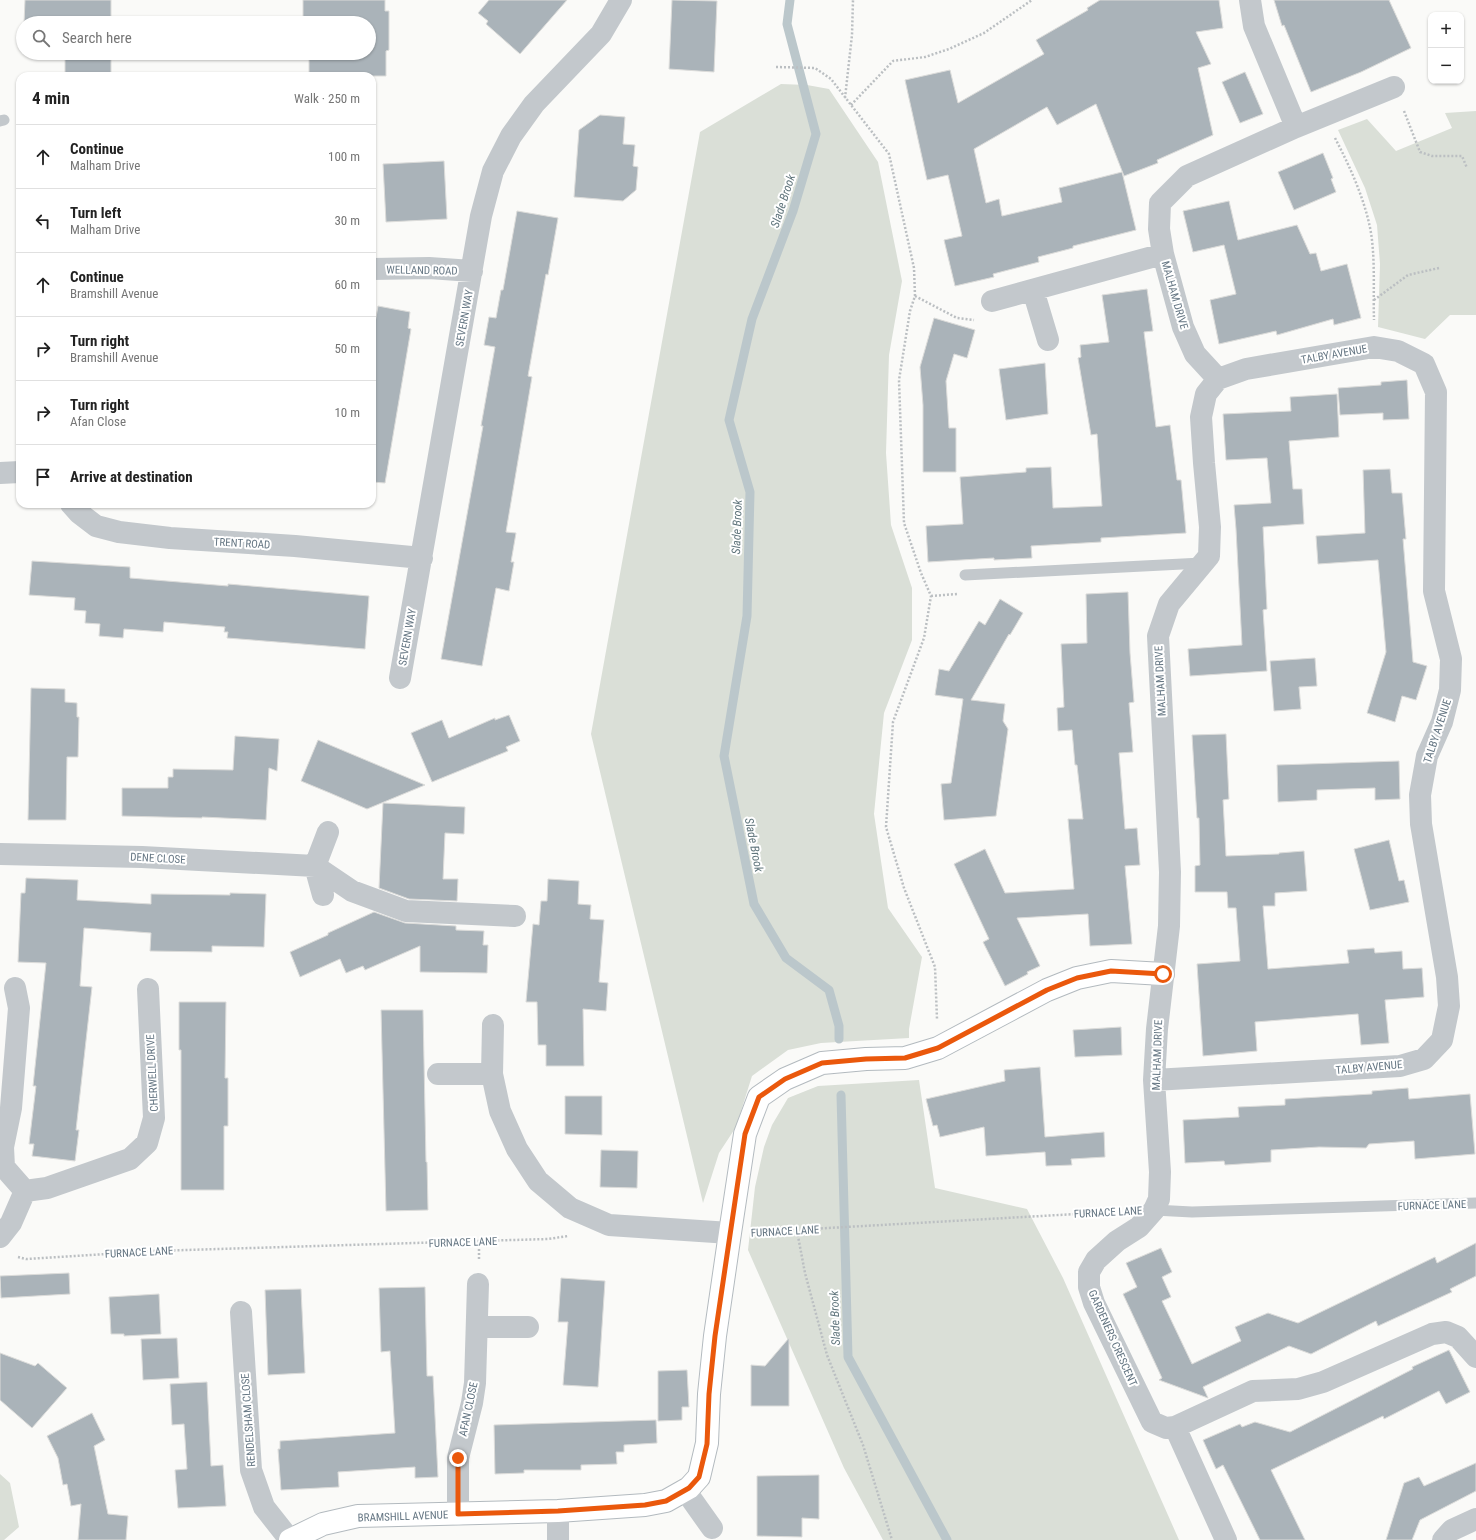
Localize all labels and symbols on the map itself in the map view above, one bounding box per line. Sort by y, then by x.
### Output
water label: Slade Brook [768,172,798,229]
street label: MALHAM DRIVE [1159,259,1191,331]
street label: WELLAND ROAD [386,263,458,278]
street label: SEVERN WAY [453,288,476,348]
street label: TALBY AVENUE [1300,342,1369,367]
water label: Slade Brook [729,499,745,555]
street label: TRENT ROAD [213,536,271,551]
street label: SEVERN WAY [396,607,419,667]
street label: MALHAM DRIVE [1152,645,1169,717]
street label: TALBY AVENUE [1421,697,1454,765]
water label: Slade Brook [742,817,766,874]
street label: DENE CLOSE [130,851,187,866]
route start [1154,965,1172,983]
street label: MALHAM DRIVE [1150,1019,1165,1091]
street label: CHERWELL DRIVE [144,1033,161,1112]
street label: TALBY AVENUE [1335,1058,1403,1077]
street label: FURNACE LANE [1397,1198,1467,1213]
street label: FURNACE LANE [1073,1204,1143,1221]
street label: FURNACE LANE [750,1223,820,1240]
street label: FURNACE LANE [428,1235,498,1250]
street label: FURNACE LANE [104,1244,174,1261]
street label: GARDENERS CRESCENT [1085,1288,1140,1389]
water label: Slade Brook [827,1290,843,1346]
street label: RENDELSHAM CLOSE [239,1372,258,1467]
street label: AFAN CLOSE [456,1380,481,1438]
route end [449,1449,467,1467]
street label: BRAMSHILL AVENUE [357,1508,449,1525]

